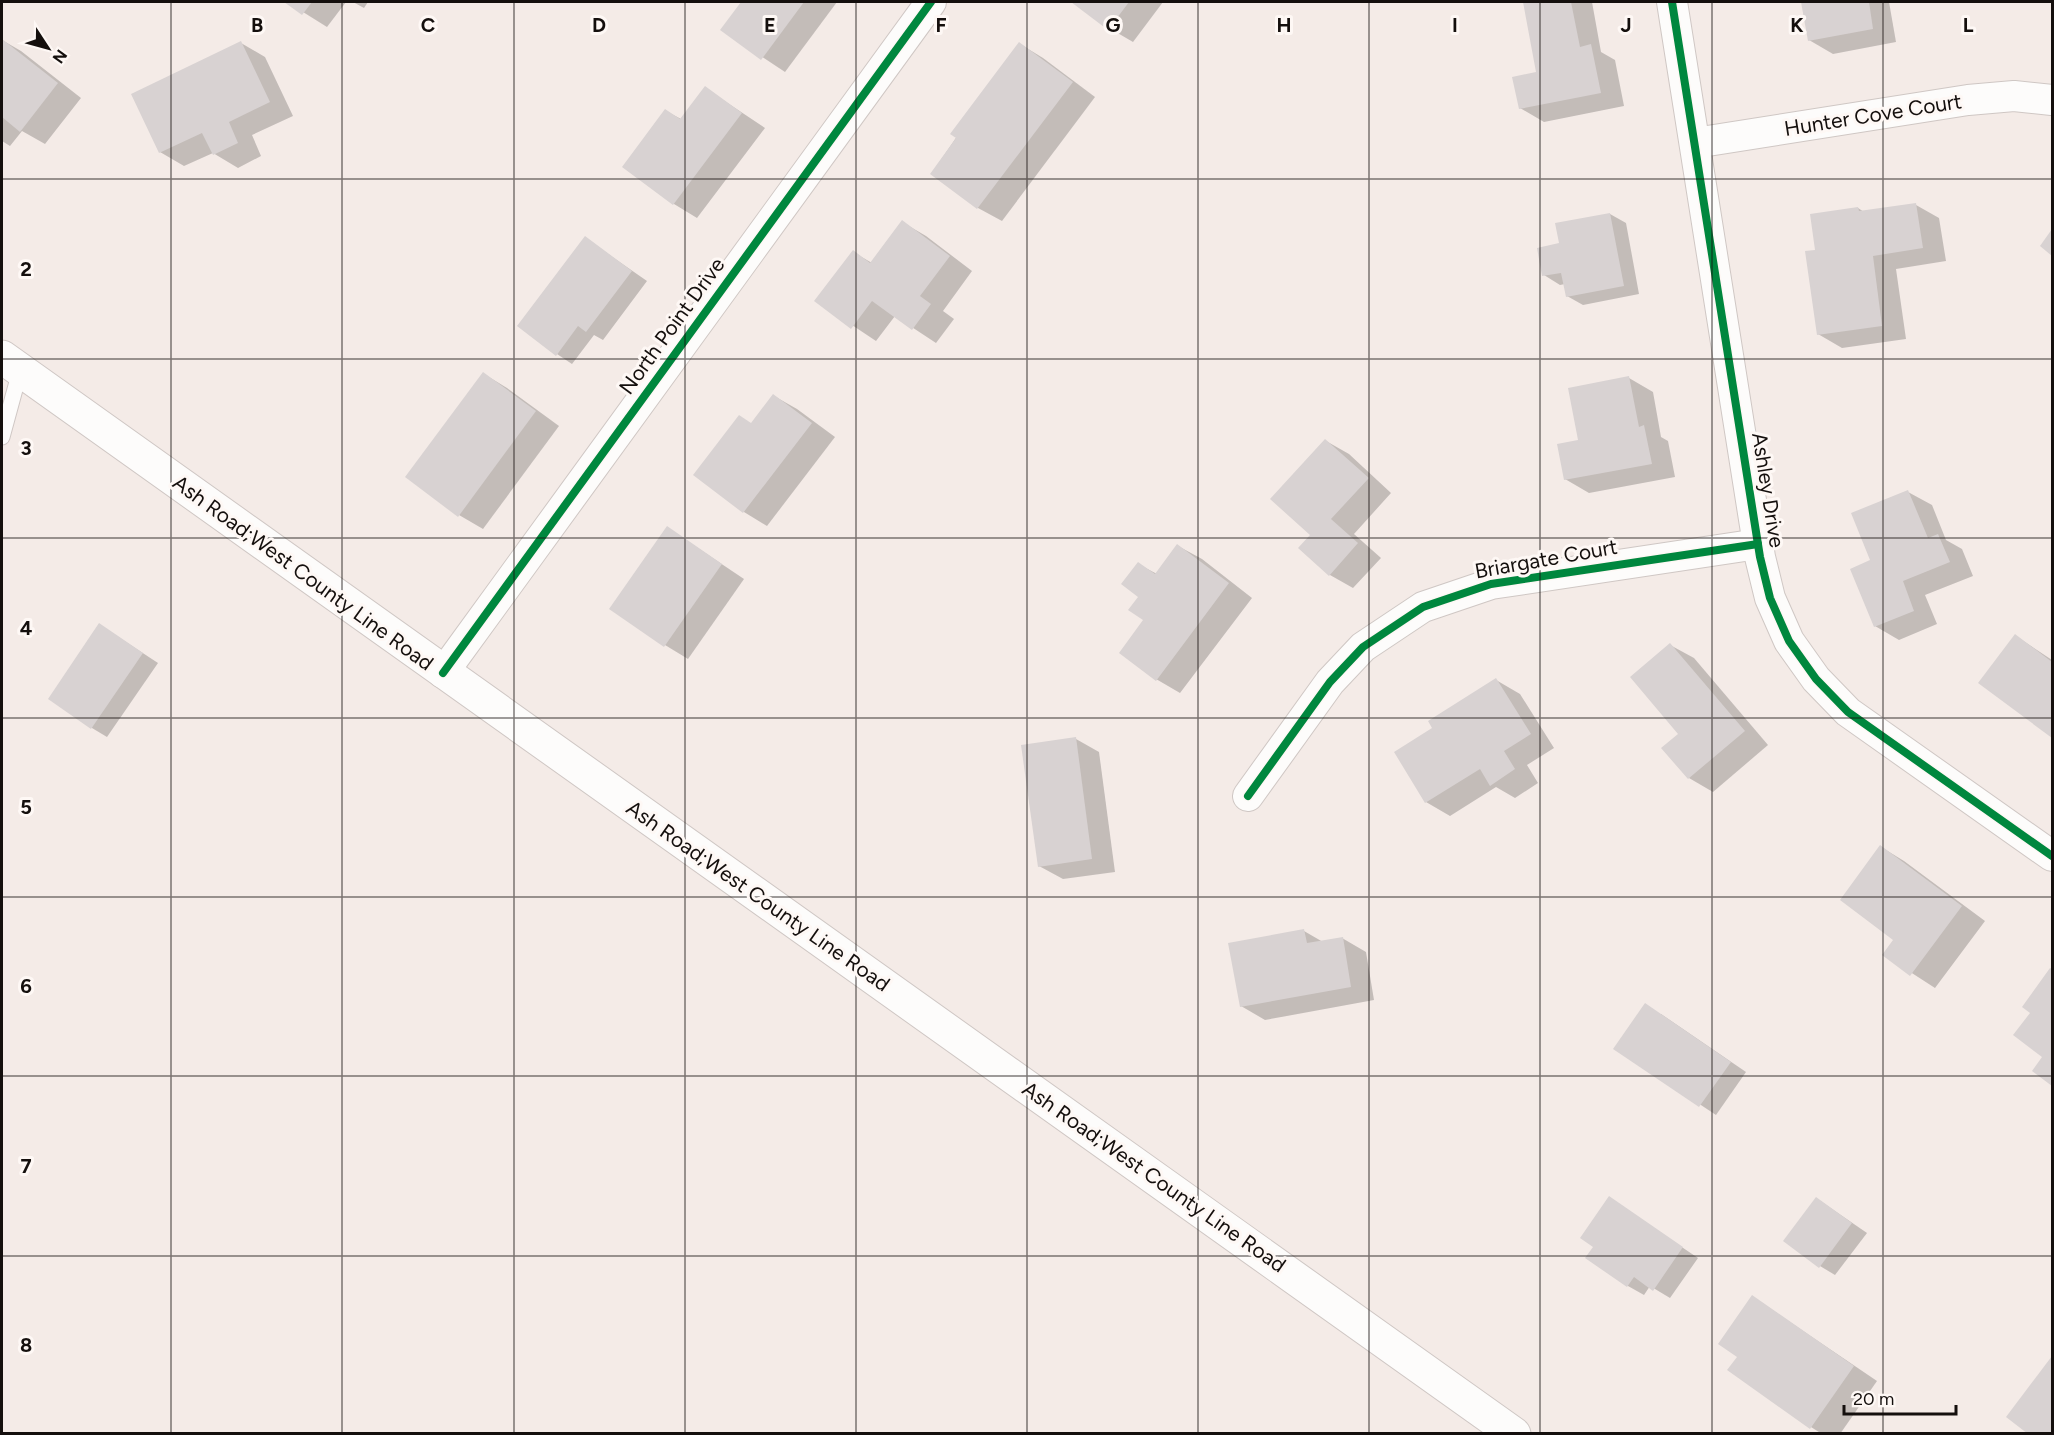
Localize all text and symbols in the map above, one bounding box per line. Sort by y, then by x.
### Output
text: B [251,13,263,37]
text: C [421,13,435,37]
text: D [592,13,606,37]
text: E [764,13,776,37]
text: F [935,13,947,37]
text: G [1106,13,1121,37]
text: H [1277,13,1292,37]
text: I [1452,13,1458,37]
text: J [1620,13,1632,37]
text: K [1790,13,1804,37]
text: L [1963,13,1974,37]
north arrow [18,18,78,78]
text: N [48,46,71,67]
street label: Hunter Cove Court [1782,88,1963,141]
street label: North Point Drive [614,253,730,399]
text: 2 [20,257,32,281]
street label: Ashley Drive [1747,431,1790,549]
text: 3 [20,436,32,460]
street label: Ash Road;West County Line Road [168,470,438,676]
street label: Briargate Court [1473,534,1619,583]
text: 4 [20,616,33,640]
text: 5 [20,795,32,819]
street label: Ash Road;West County Line Road [622,795,895,996]
text: 6 [20,974,32,998]
street label: Ash Road;West County Line Road [1018,1076,1291,1277]
text: 7 [20,1154,32,1178]
text: 8 [20,1333,32,1357]
scale bar [1844,1378,1956,1416]
text: 20 m [1853,1388,1894,1410]

